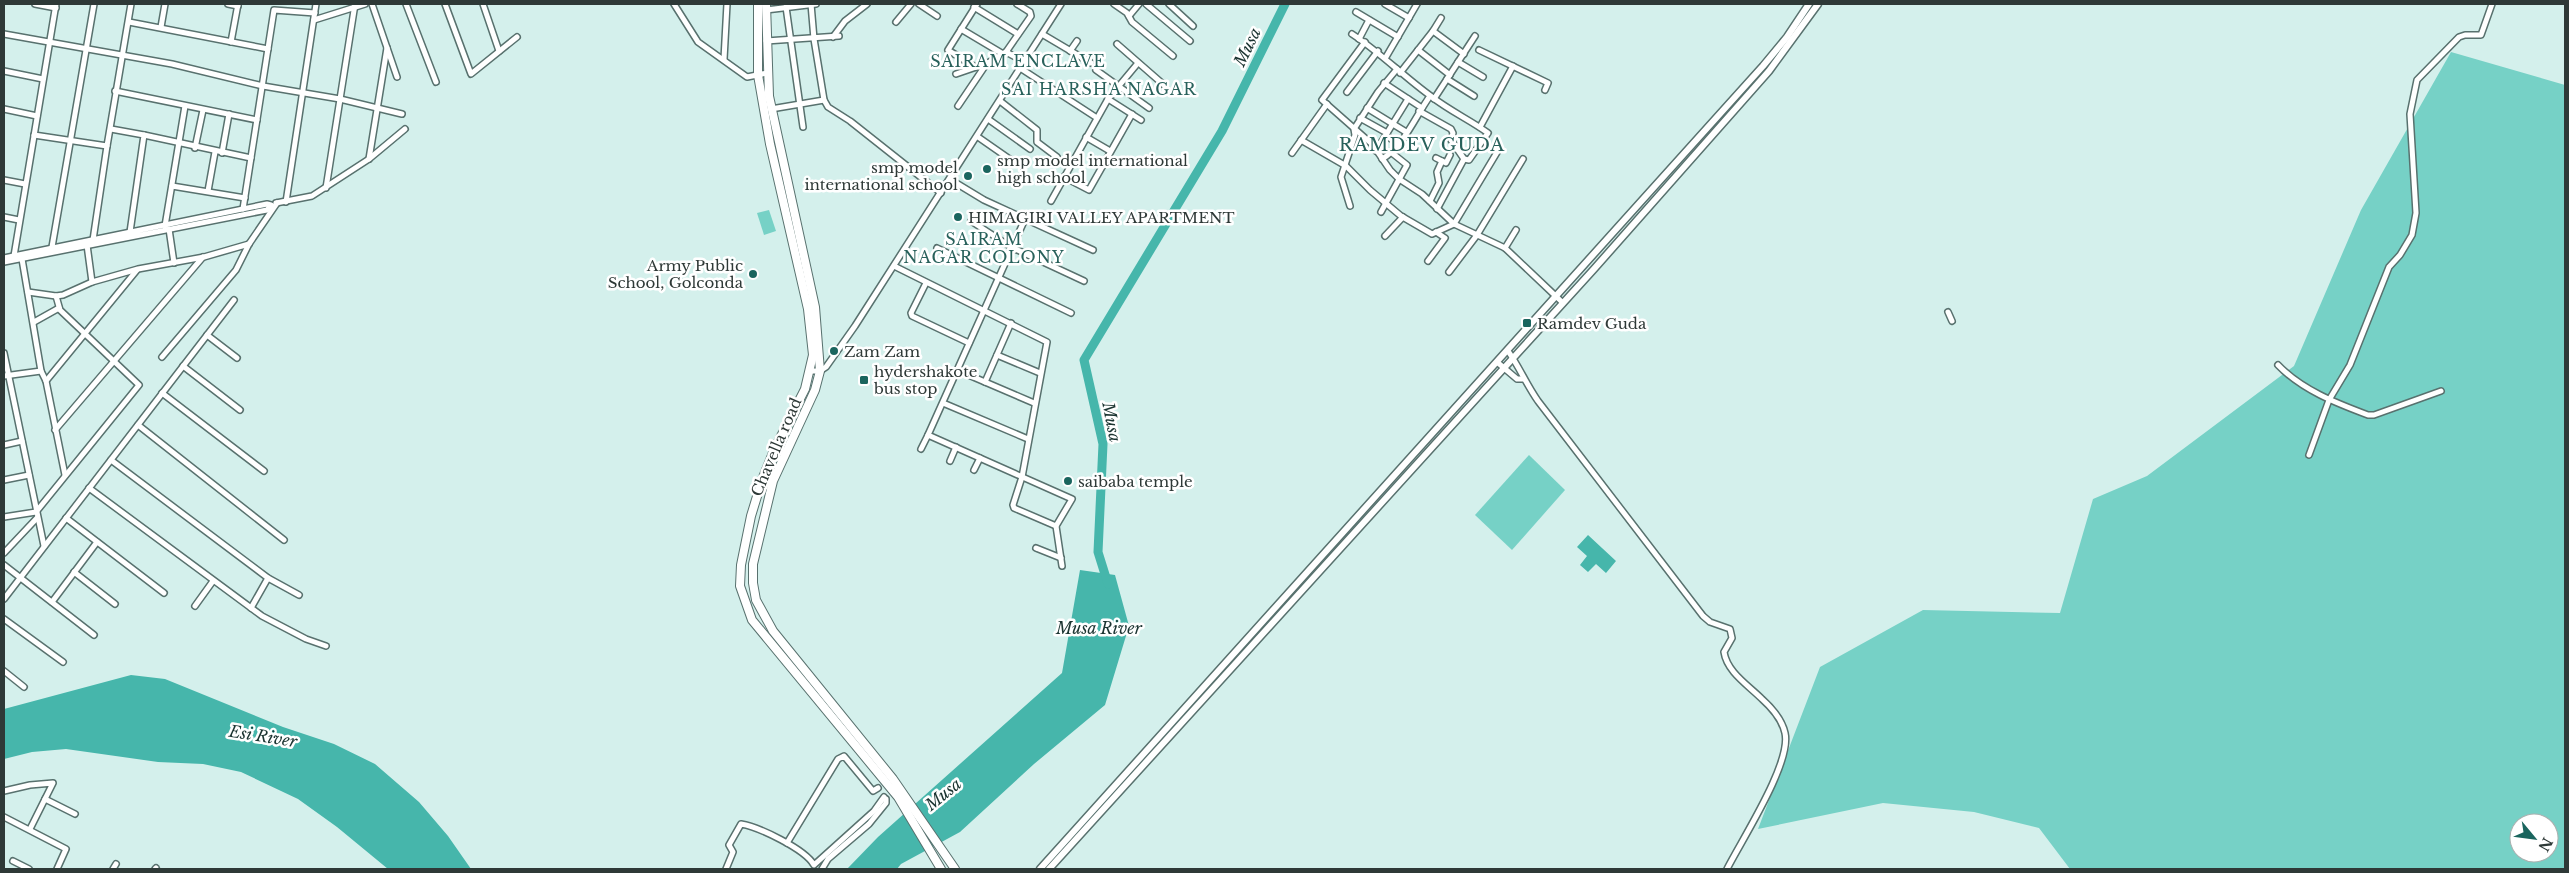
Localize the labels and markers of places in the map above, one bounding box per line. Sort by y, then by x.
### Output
place label: smp model international high school [997,151,1188,187]
place label: smp model international school [804,158,958,194]
marker: smp model international high school [981,163,993,175]
marker: smp model international school [962,170,974,182]
place label: HIMAGIRI VALLEY APARTMENT [968,208,1235,227]
marker: HIMAGIRI VALLEY APARTMENT [952,211,964,223]
place label: Army Public School, Golconda [608,256,744,292]
marker: Army Public School, Golconda [747,268,759,280]
place label: Ramdev Guda [1537,314,1647,333]
marker: Ramdev Guda [1521,317,1533,329]
place label: Zam Zam [844,342,920,361]
marker: Zam Zam [828,345,840,357]
place label: hydershakote bus stop [873,362,977,398]
marker: hydershakote bus stop [858,374,870,386]
place label: saibaba temple [1078,472,1193,491]
marker: saibaba temple [1062,475,1074,487]

